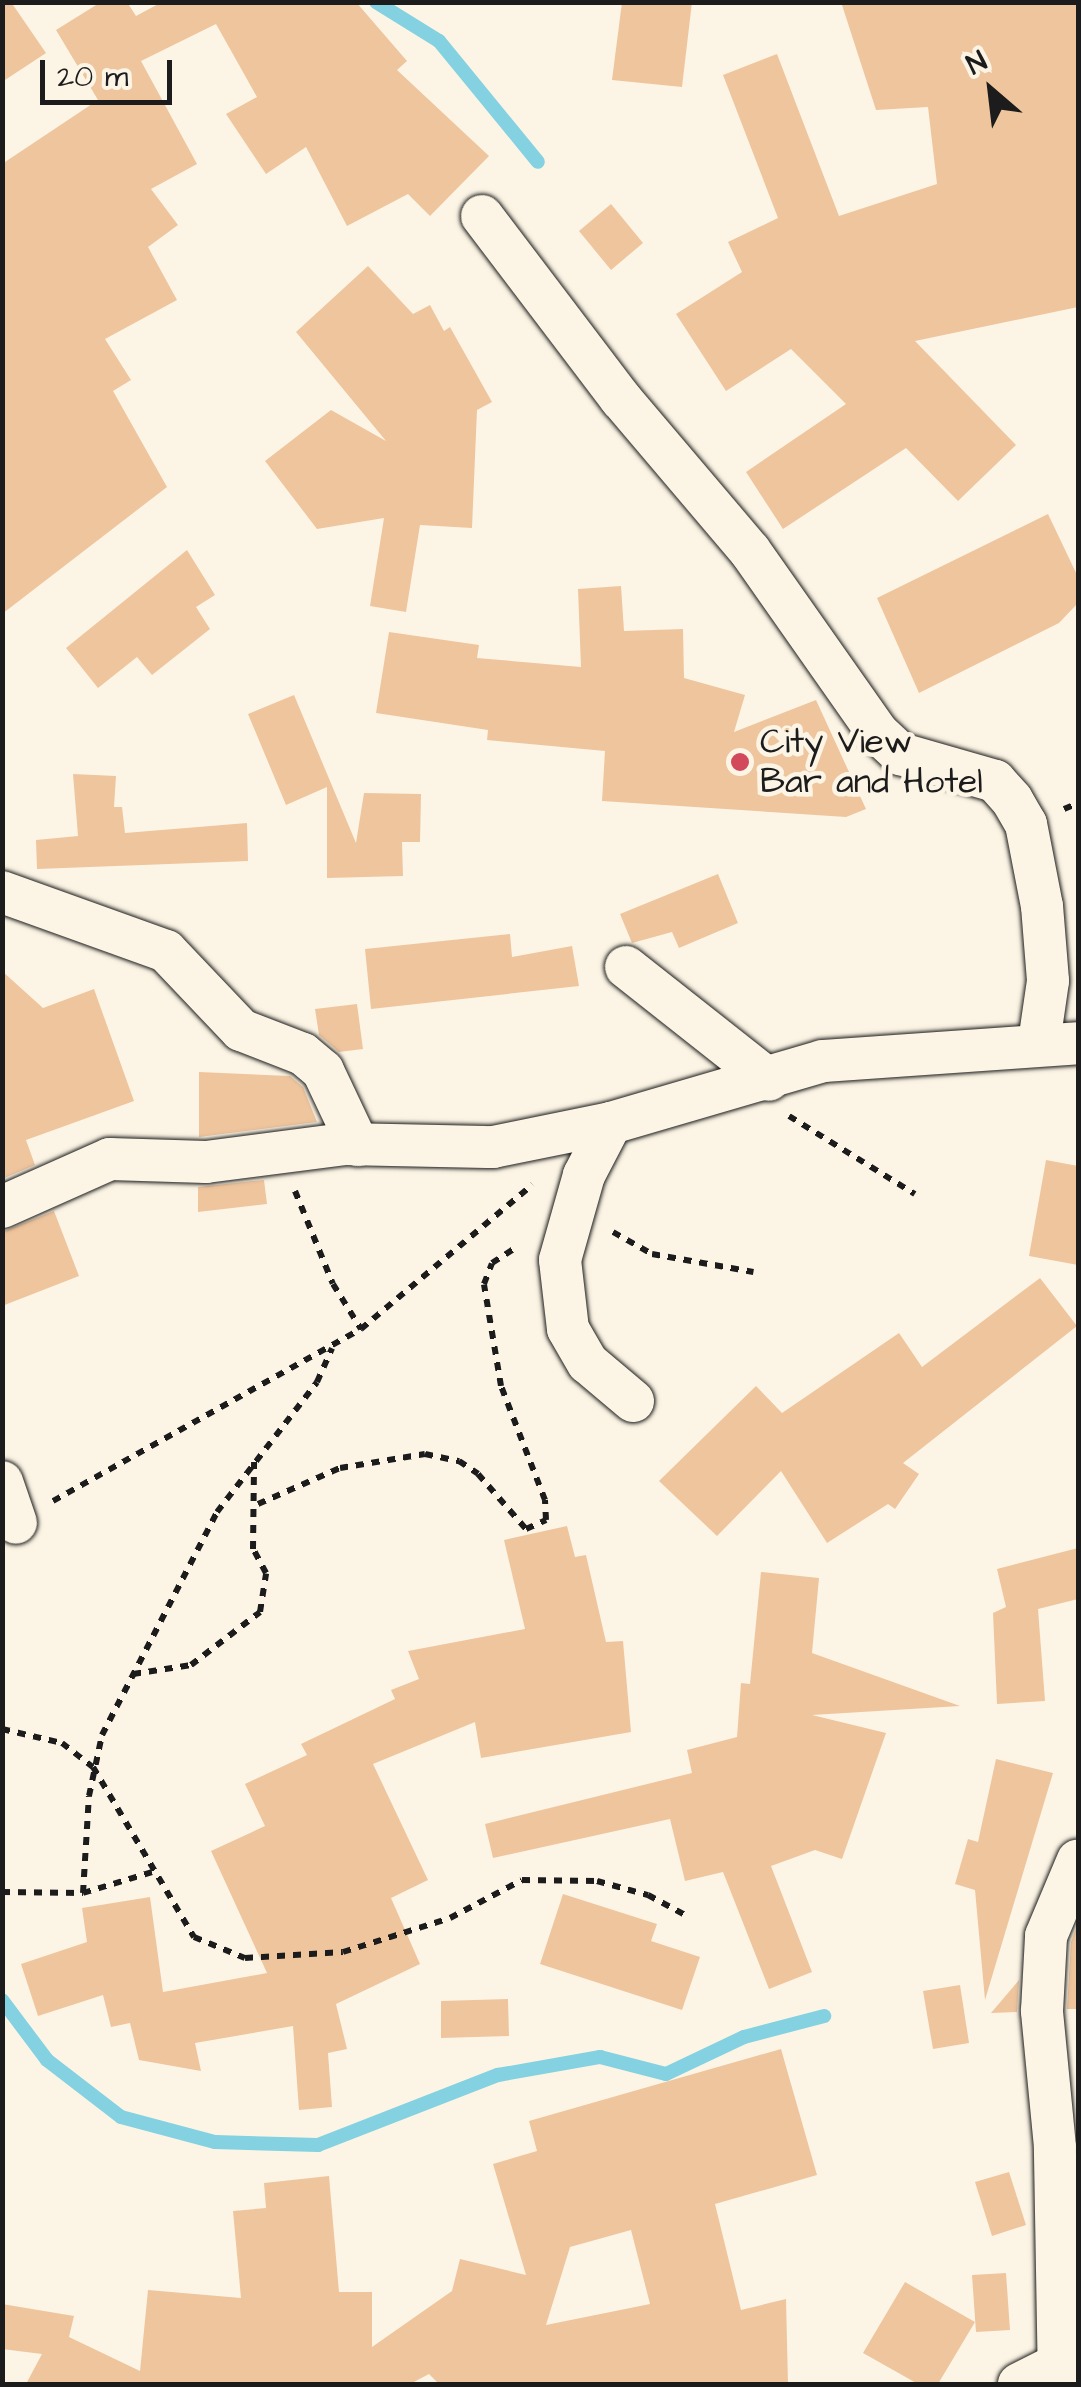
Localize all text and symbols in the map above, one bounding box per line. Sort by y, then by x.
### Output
scale bar [45,40,178,102]
north arrow [941,40,1041,140]
text: N [960,42,994,84]
text: 20 m [57,56,128,98]
place label: City View Bar and Hotel [760,721,983,803]
marker: City View Bar and Hotel [729,751,751,773]

